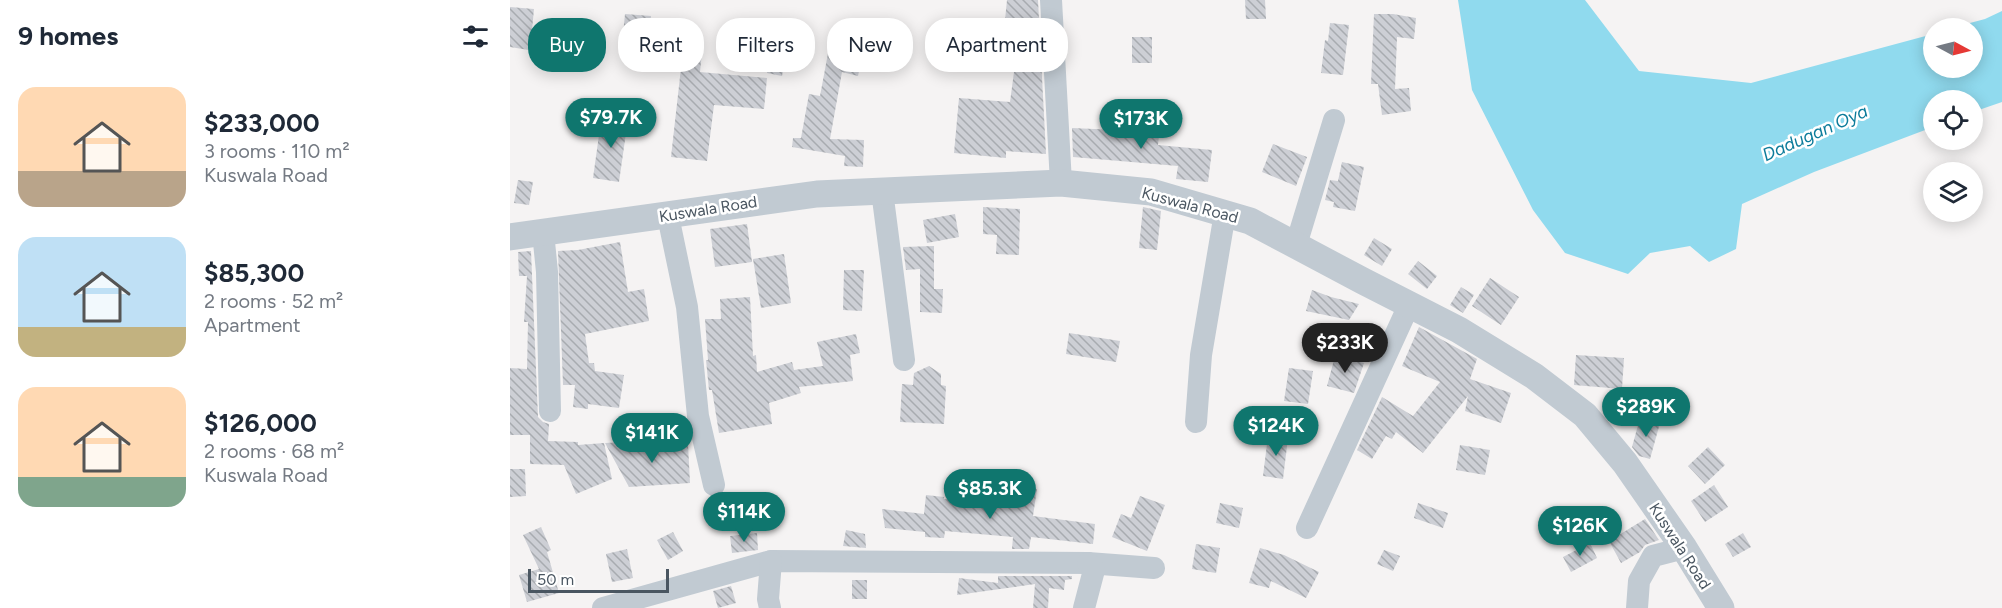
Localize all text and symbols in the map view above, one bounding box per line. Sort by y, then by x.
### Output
chip: Buy [528,18,606,72]
chip: Rent [618,18,704,72]
chip: Filters [716,18,815,72]
chip: New [827,18,913,72]
chip: Apartment [925,18,1068,72]
north arrow [1923,18,1983,78]
map controls [1923,18,1983,222]
text: 9 homes [18,20,118,52]
icon: filters [459,20,492,53]
button: locate [1923,90,1983,150]
pin: $79.7K [562,98,660,149]
pin: $173K [1099,99,1183,150]
water label: Dadugan Oya [1759,100,1871,166]
text: $79.7K [579,105,643,129]
text: $173K [1113,106,1169,130]
text: $233,000 [204,107,320,139]
icon: home [66,111,138,183]
text: 3 rooms · 110 m² [204,139,350,163]
button: layers [1923,162,1983,222]
text: Kuswala Road [204,163,328,187]
street label: Kuswala Road [1140,183,1240,227]
street label: Kuswala Road [658,192,758,226]
text: $85,300 [204,257,304,289]
icon: home [66,261,138,333]
text: 2 rooms · 52 m² [204,289,343,313]
text: Apartment [204,313,301,337]
pin: $233K [1303,323,1387,374]
text: $233K [1316,330,1374,354]
pin: $289K [1604,387,1688,438]
text: $289K [1616,394,1676,418]
pin: $124K [1234,406,1318,457]
text: $126,000 [204,407,317,439]
icon: home [66,411,138,483]
pin: $141K [610,413,694,464]
text: $124K [1247,413,1305,437]
text: $141K [625,420,679,444]
text: 2 rooms · 68 m² [204,439,344,463]
text: Kuswala Road [204,463,328,487]
pin: $85.3K [941,469,1039,520]
text: $85.3K [958,476,1022,500]
pin: $114K [702,492,786,543]
text: $114K [717,499,771,523]
street label: Kuswala Road [1645,499,1715,593]
pin: $126K [1538,506,1622,557]
text: $126K [1552,513,1608,537]
scale bar [528,566,669,594]
text: 50 m [537,570,574,589]

